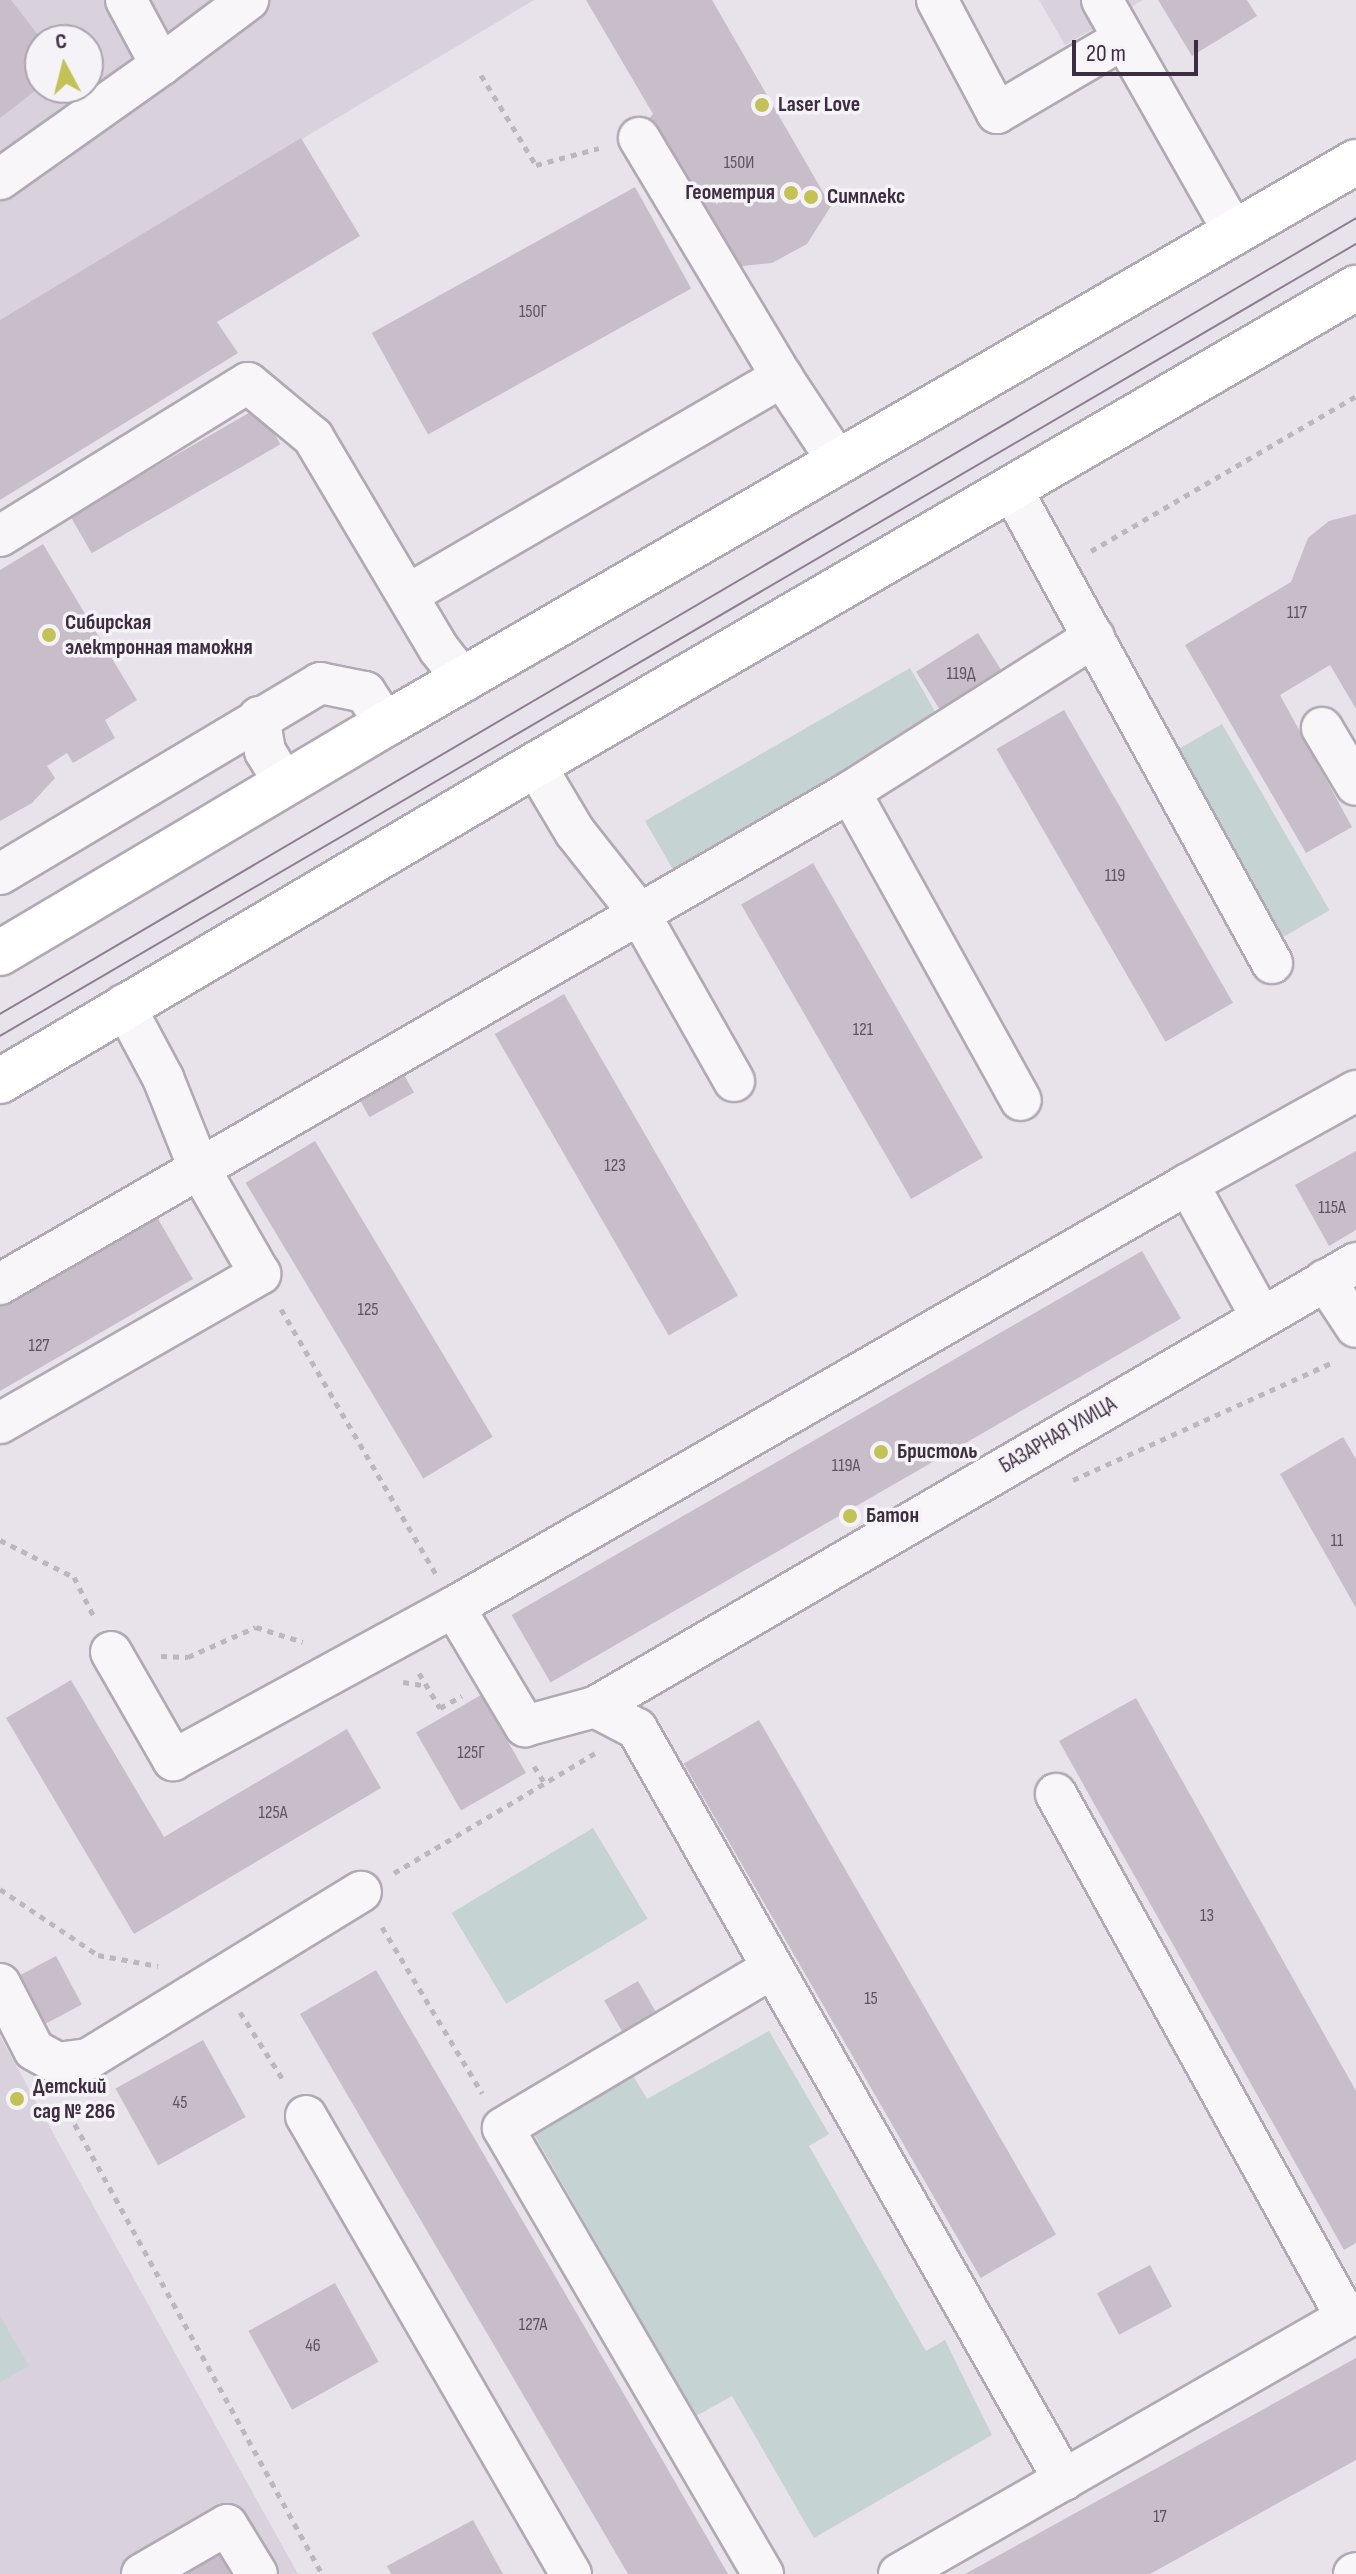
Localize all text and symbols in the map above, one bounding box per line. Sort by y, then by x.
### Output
north arrow [24,24,104,104]
scale bar [1076,24,1202,74]
text: С [54,28,69,56]
text: 20 m [1086,39,1126,68]
place label: Laser Love [778,92,860,118]
marker: Laser Love [753,96,771,114]
house number: 150И [724,152,754,174]
place label: Геометрия [685,180,775,206]
marker: Геометрия [782,184,800,202]
place label: Симплекс [827,184,905,210]
marker: Симплекс [802,188,820,206]
house number: 150Г [519,301,547,323]
house number: 117 [1287,602,1307,624]
place label: Сибирская электронная таможня [65,609,253,660]
marker: Сибирская электронная таможня [40,626,58,644]
house number: 119Д [946,663,976,685]
house number: 119 [1105,865,1125,887]
house number: 121 [853,1019,873,1041]
house number: 123 [604,1155,626,1177]
house number: 115А [1318,1197,1346,1219]
house number: 125 [357,1299,379,1321]
house number: 127 [28,1335,50,1357]
street label: БАЗАРНАЯ УЛИЦА [995,1391,1121,1479]
place label: Бристоль [897,1439,978,1465]
marker: Бристоль [872,1443,890,1461]
house number: 119А [832,1455,860,1477]
place label: Батон [866,1503,919,1529]
marker: Батон [841,1507,859,1525]
house number: 11 [1331,1530,1343,1552]
house number: 125Г [457,1742,485,1764]
house number: 125А [259,1802,287,1824]
house number: 13 [1200,1905,1214,1927]
house number: 15 [864,1988,878,2010]
place label: Детский сад № 286 [33,2073,115,2124]
marker: Детский сад № 286 [8,2090,26,2108]
house number: 45 [173,2092,187,2114]
house number: 127А [519,2314,547,2336]
house number: 46 [305,2335,321,2357]
house number: 17 [1153,2506,1167,2528]

